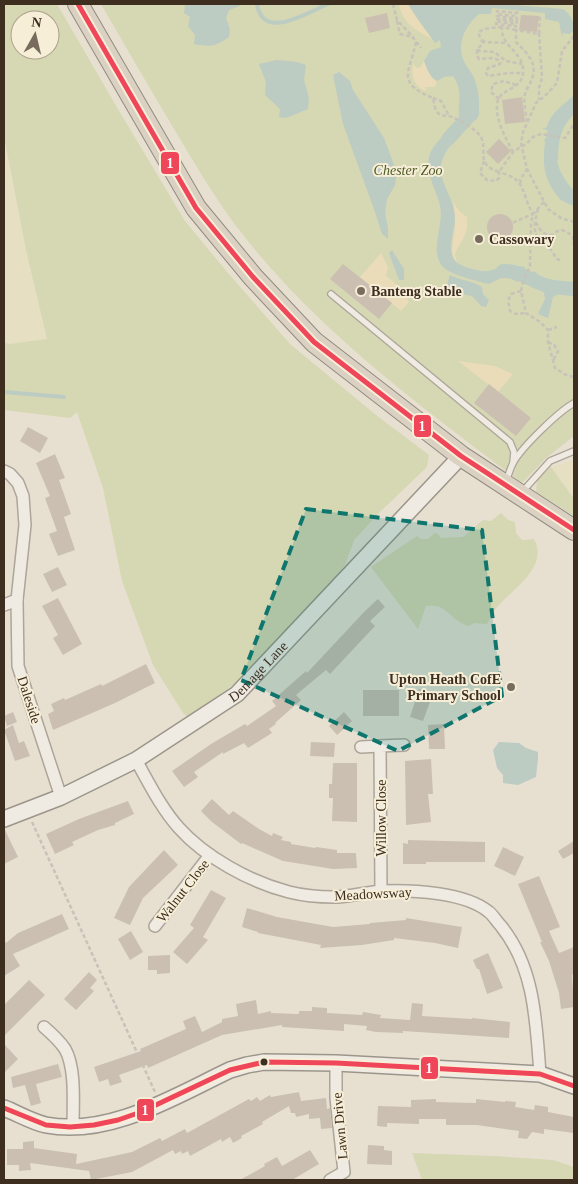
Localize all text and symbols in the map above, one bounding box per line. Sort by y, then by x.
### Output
north arrow [10,10,60,60]
text: N [31,14,43,31]
line badge: 1 [160,151,180,175]
text: 1 [167,156,174,171]
park label: Chester Zoo [374,163,442,178]
place label: Cassowary [489,232,554,247]
marker: Cassowary [473,233,485,245]
place label: Banteng Stable [371,284,462,299]
marker: Banteng Stable [355,285,367,297]
line badge: 1 [413,414,432,438]
text: 1 [419,419,426,434]
street label: Demage Lane [226,638,290,705]
place label: Upton Heath CofE Primary School [389,672,501,703]
street label: Daleside [14,674,44,726]
marker: Upton Heath CofE Primary School [505,681,517,693]
street label: Willow Close [374,780,389,856]
street label: Walnut Close [154,857,212,925]
street label: Meadowsway [334,884,412,904]
line badge: 1 [420,1056,439,1080]
unlabelled marker [259,1057,269,1067]
text: 1 [426,1061,433,1076]
street label: Lawn Drive [330,1092,350,1160]
line badge: 1 [136,1098,155,1122]
text: 1 [142,1103,149,1118]

